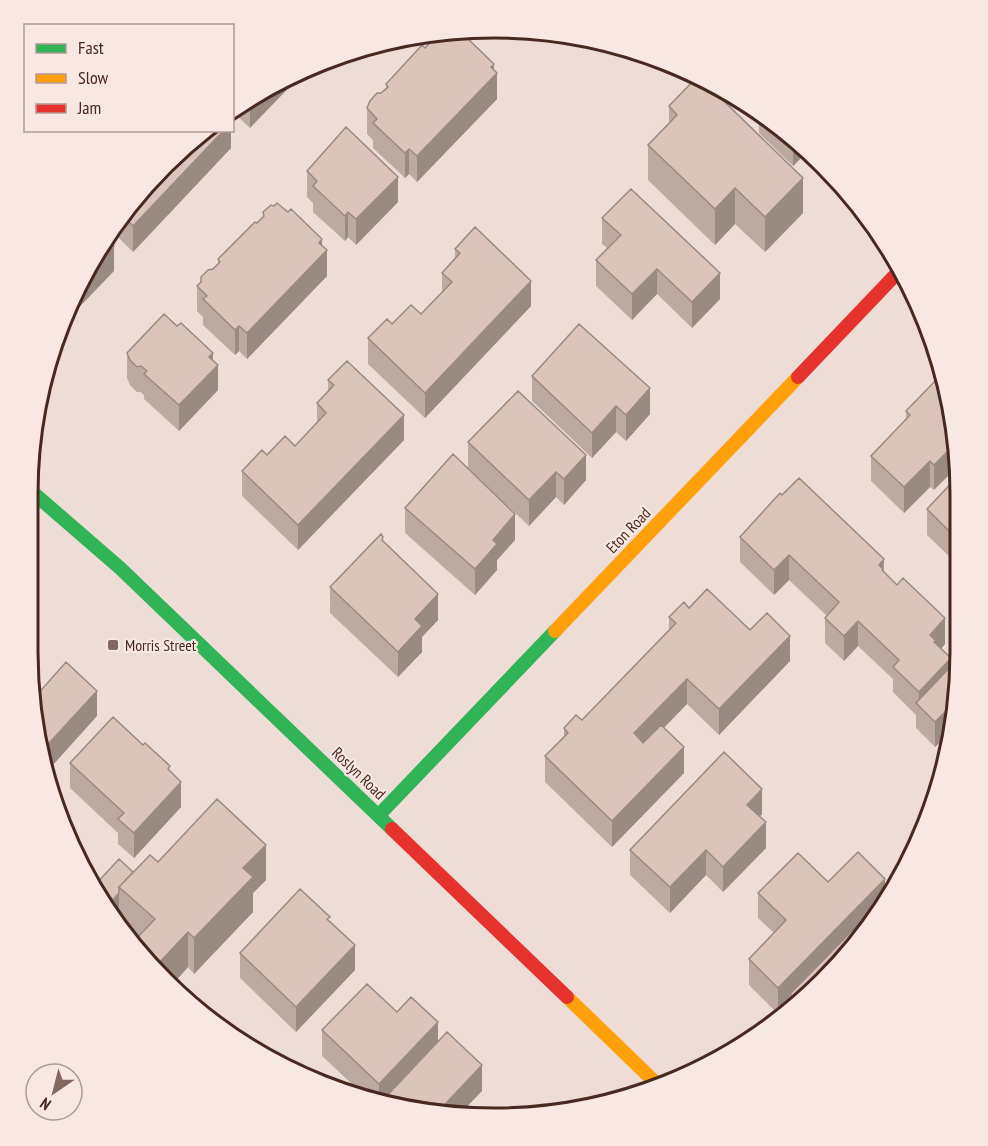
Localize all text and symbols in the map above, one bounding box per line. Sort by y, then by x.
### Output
legend [24,24,234,132]
text: Fast [78,36,104,59]
text: Slow [78,66,109,89]
text: Jam [77,96,101,119]
street label: Eton Road [601,503,655,557]
place label: Morris Street [125,635,197,655]
marker: Morris Street [106,638,120,652]
street label: Roslyn Road [328,743,390,803]
north arrow [24,1062,84,1122]
text: N [36,1094,55,1115]

